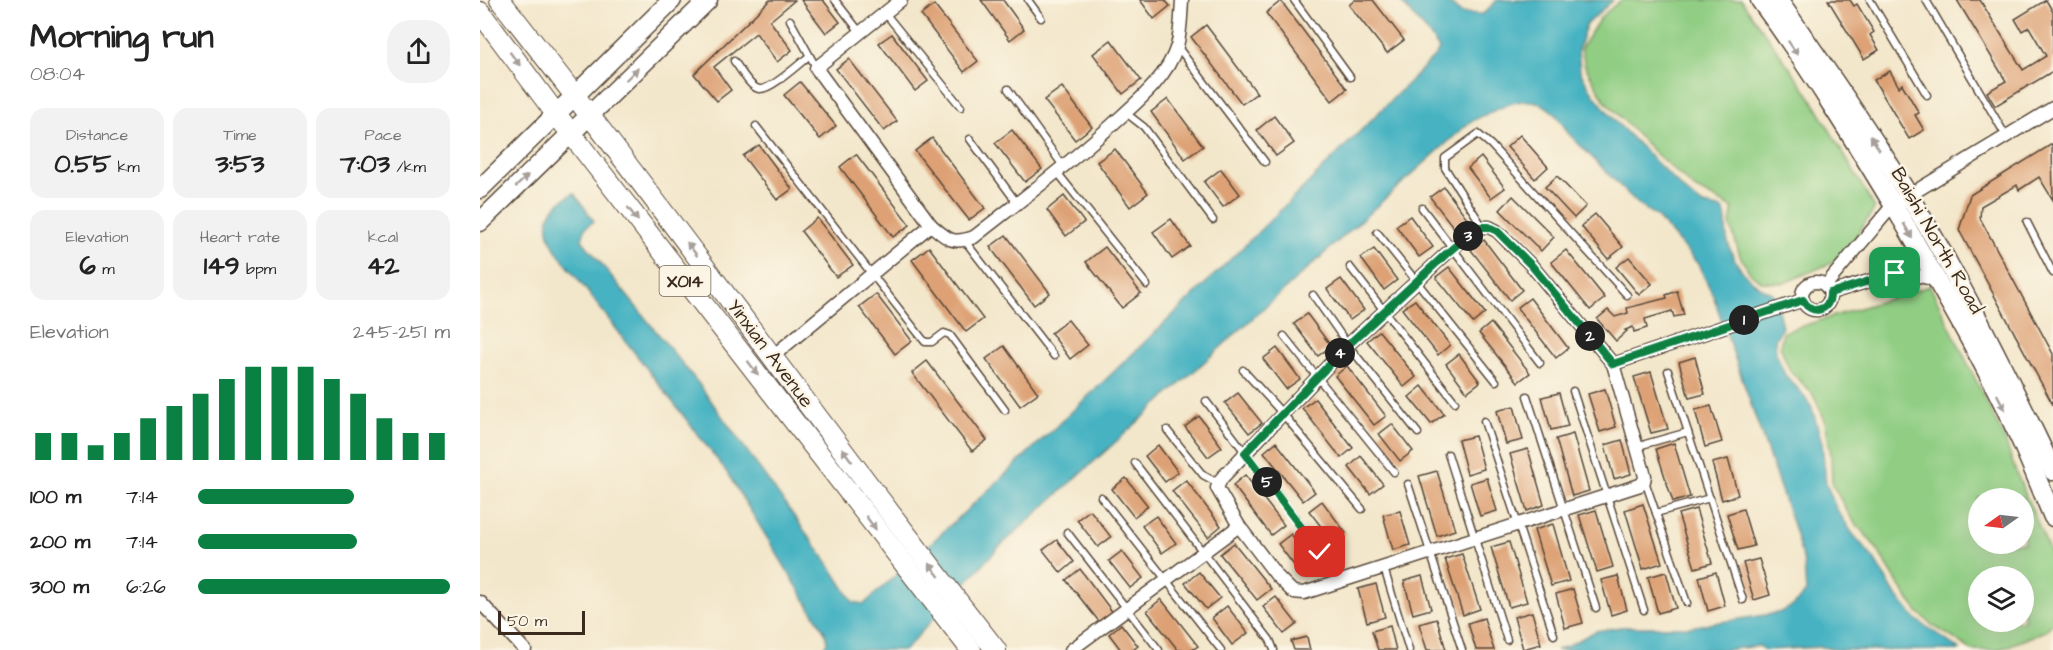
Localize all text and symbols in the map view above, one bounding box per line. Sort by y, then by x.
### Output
text: Morning run [30,14,214,60]
button: share [387,20,450,83]
one-way arrow [1787,40,1798,56]
one-way arrow [509,51,521,67]
text: 08:04 [30,60,85,88]
one-way arrow [625,67,639,81]
text: Distance [66,124,128,146]
text: Time [223,124,257,146]
text: Pace [364,124,402,146]
one-way arrow [1869,135,1880,152]
text: 0.55 [54,146,111,182]
text: 3:53 [215,146,265,182]
text: 7:03 [340,146,390,182]
text: km [111,156,140,178]
text: /km [390,156,426,178]
street label: Baishi North Road [1884,162,1991,319]
one-way arrow [515,174,530,188]
one-way arrow [627,206,640,222]
pin: 3 [1453,221,1483,251]
one-way arrow [1903,223,1913,240]
text: 3 [1464,225,1472,247]
text: Elevation [66,226,128,248]
text: Heart rate [200,226,280,248]
text: kcal [368,226,398,248]
one-way arrow [686,241,698,257]
pin [1869,247,1920,298]
text: 6 [79,248,96,284]
text: 149 [204,248,240,284]
text: 42 [367,248,399,284]
icon: arrive [1878,256,1911,289]
text: m [96,258,115,280]
text: bpm [240,258,276,280]
road number: X014 [660,266,710,296]
street label: Yinxian Avenue [720,294,820,414]
pin: 1 [1729,305,1759,335]
text: 1 [1743,309,1745,331]
text: Elevation [30,318,109,346]
text: 245–251 m [353,318,450,346]
pin: 2 [1575,321,1605,351]
text: 2 [1585,325,1595,347]
pin: 4 [1325,338,1355,368]
text: 4 [1335,342,1345,364]
one-way arrow [746,360,759,376]
one-way arrow [1996,394,2006,411]
one-way arrow [840,447,853,463]
pin: 5 [1252,467,1282,497]
text: 5 [1261,471,1273,493]
text: 100 m [30,483,81,511]
text: 7:14 [126,483,158,511]
north arrow [1968,488,2034,554]
map controls [1968,488,2034,632]
one-way arrow [865,515,878,531]
pin [1294,526,1345,577]
text: 200 m [30,528,90,556]
text: 7:14 [126,528,158,556]
icon: check [1303,535,1336,568]
one-way arrow [928,563,940,578]
button: layers [1968,566,2034,632]
text: 300 m [30,573,89,601]
text: 6:26 [126,573,166,601]
scale bar [498,608,585,636]
text: 50 m [507,610,547,632]

